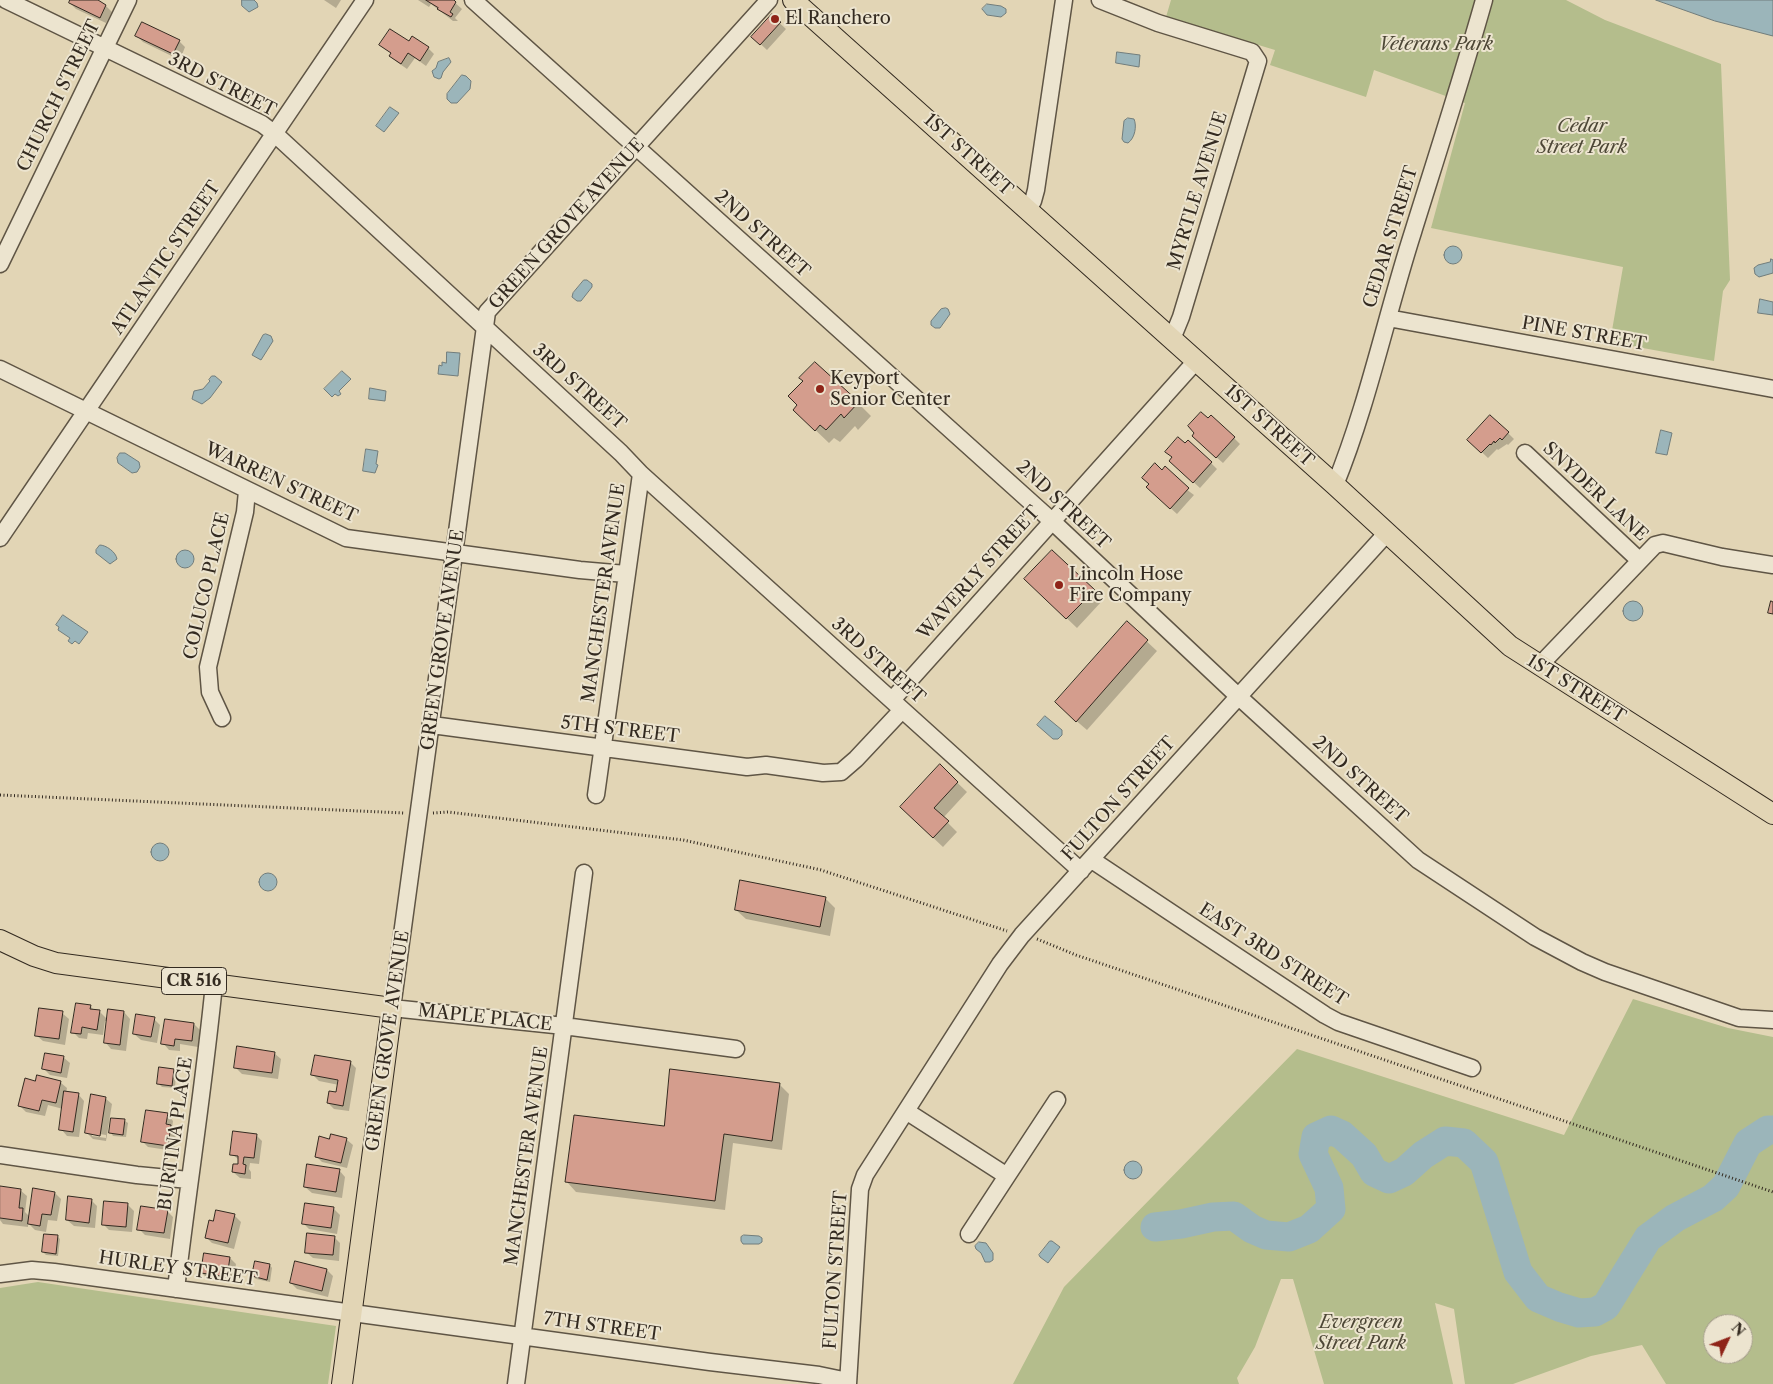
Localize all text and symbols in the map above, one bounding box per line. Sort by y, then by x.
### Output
place label: El Ranchero [785,8,891,30]
marker: El Ranchero [769,13,781,25]
street label: CHURCH STREET [13,17,105,175]
park label: Veterans Park [1379,34,1493,56]
street label: 3RD STREET [164,49,280,121]
street label: 1ST STREET [919,109,1017,201]
street label: MYRTLE AVENUE [1164,109,1232,273]
park label: Cedar Street Park [1537,116,1627,158]
street label: GREEN GROVE AVENUE [485,134,649,314]
street label: CEDAR STREET [1359,163,1423,311]
street label: ATLANTIC STREET [107,177,225,339]
street label: 2ND STREET [710,186,814,282]
street label: PINE STREET [1520,312,1648,356]
street label: 3RD STREET [528,339,630,435]
place label: Keyport Senior Center [830,368,950,410]
street label: 1ST STREET [1220,380,1318,472]
marker: Keyport Senior Center [814,383,826,395]
street label: WARREN STREET [201,438,361,528]
street label: SNYDER LANE [1538,438,1652,546]
street label: 2ND STREET [1012,456,1114,554]
street label: MANCHESTER AVENUE [578,482,630,704]
street label: WAVERLY STREET [913,502,1045,644]
street label: COLUCO PLACE [180,510,234,662]
street label: GREEN GROVE AVENUE [417,528,469,752]
place label: Lincoln Hose Fire Company [1069,564,1191,606]
marker: Lincoln Hose Fire Company [1053,579,1065,591]
street label: 3RD STREET [827,613,929,709]
street label: 1ST STREET [1523,650,1629,728]
street label: 5TH STREET [560,712,680,748]
street label: 2ND STREET [1308,732,1412,828]
street label: FULTON STREET [1058,733,1180,865]
street label: EAST 3RD STREET [1195,899,1351,1011]
street label: GREEN GROVE AVENUE [362,929,414,1153]
road number: CR 516 [162,968,226,994]
street label: MAPLE PLACE [417,1000,553,1036]
street label: MANCHESTER AVENUE [501,1045,553,1267]
street label: BURTINA PLACE [155,1056,197,1212]
street label: FULTON STREET [820,1190,852,1350]
street label: HURLEY STREET [97,1247,259,1291]
street label: 7TH STREET [542,1308,662,1346]
park label: Evergreen Street Park [1316,1312,1406,1355]
north arrow [1703,1314,1753,1364]
text: N [1728,1319,1749,1340]

